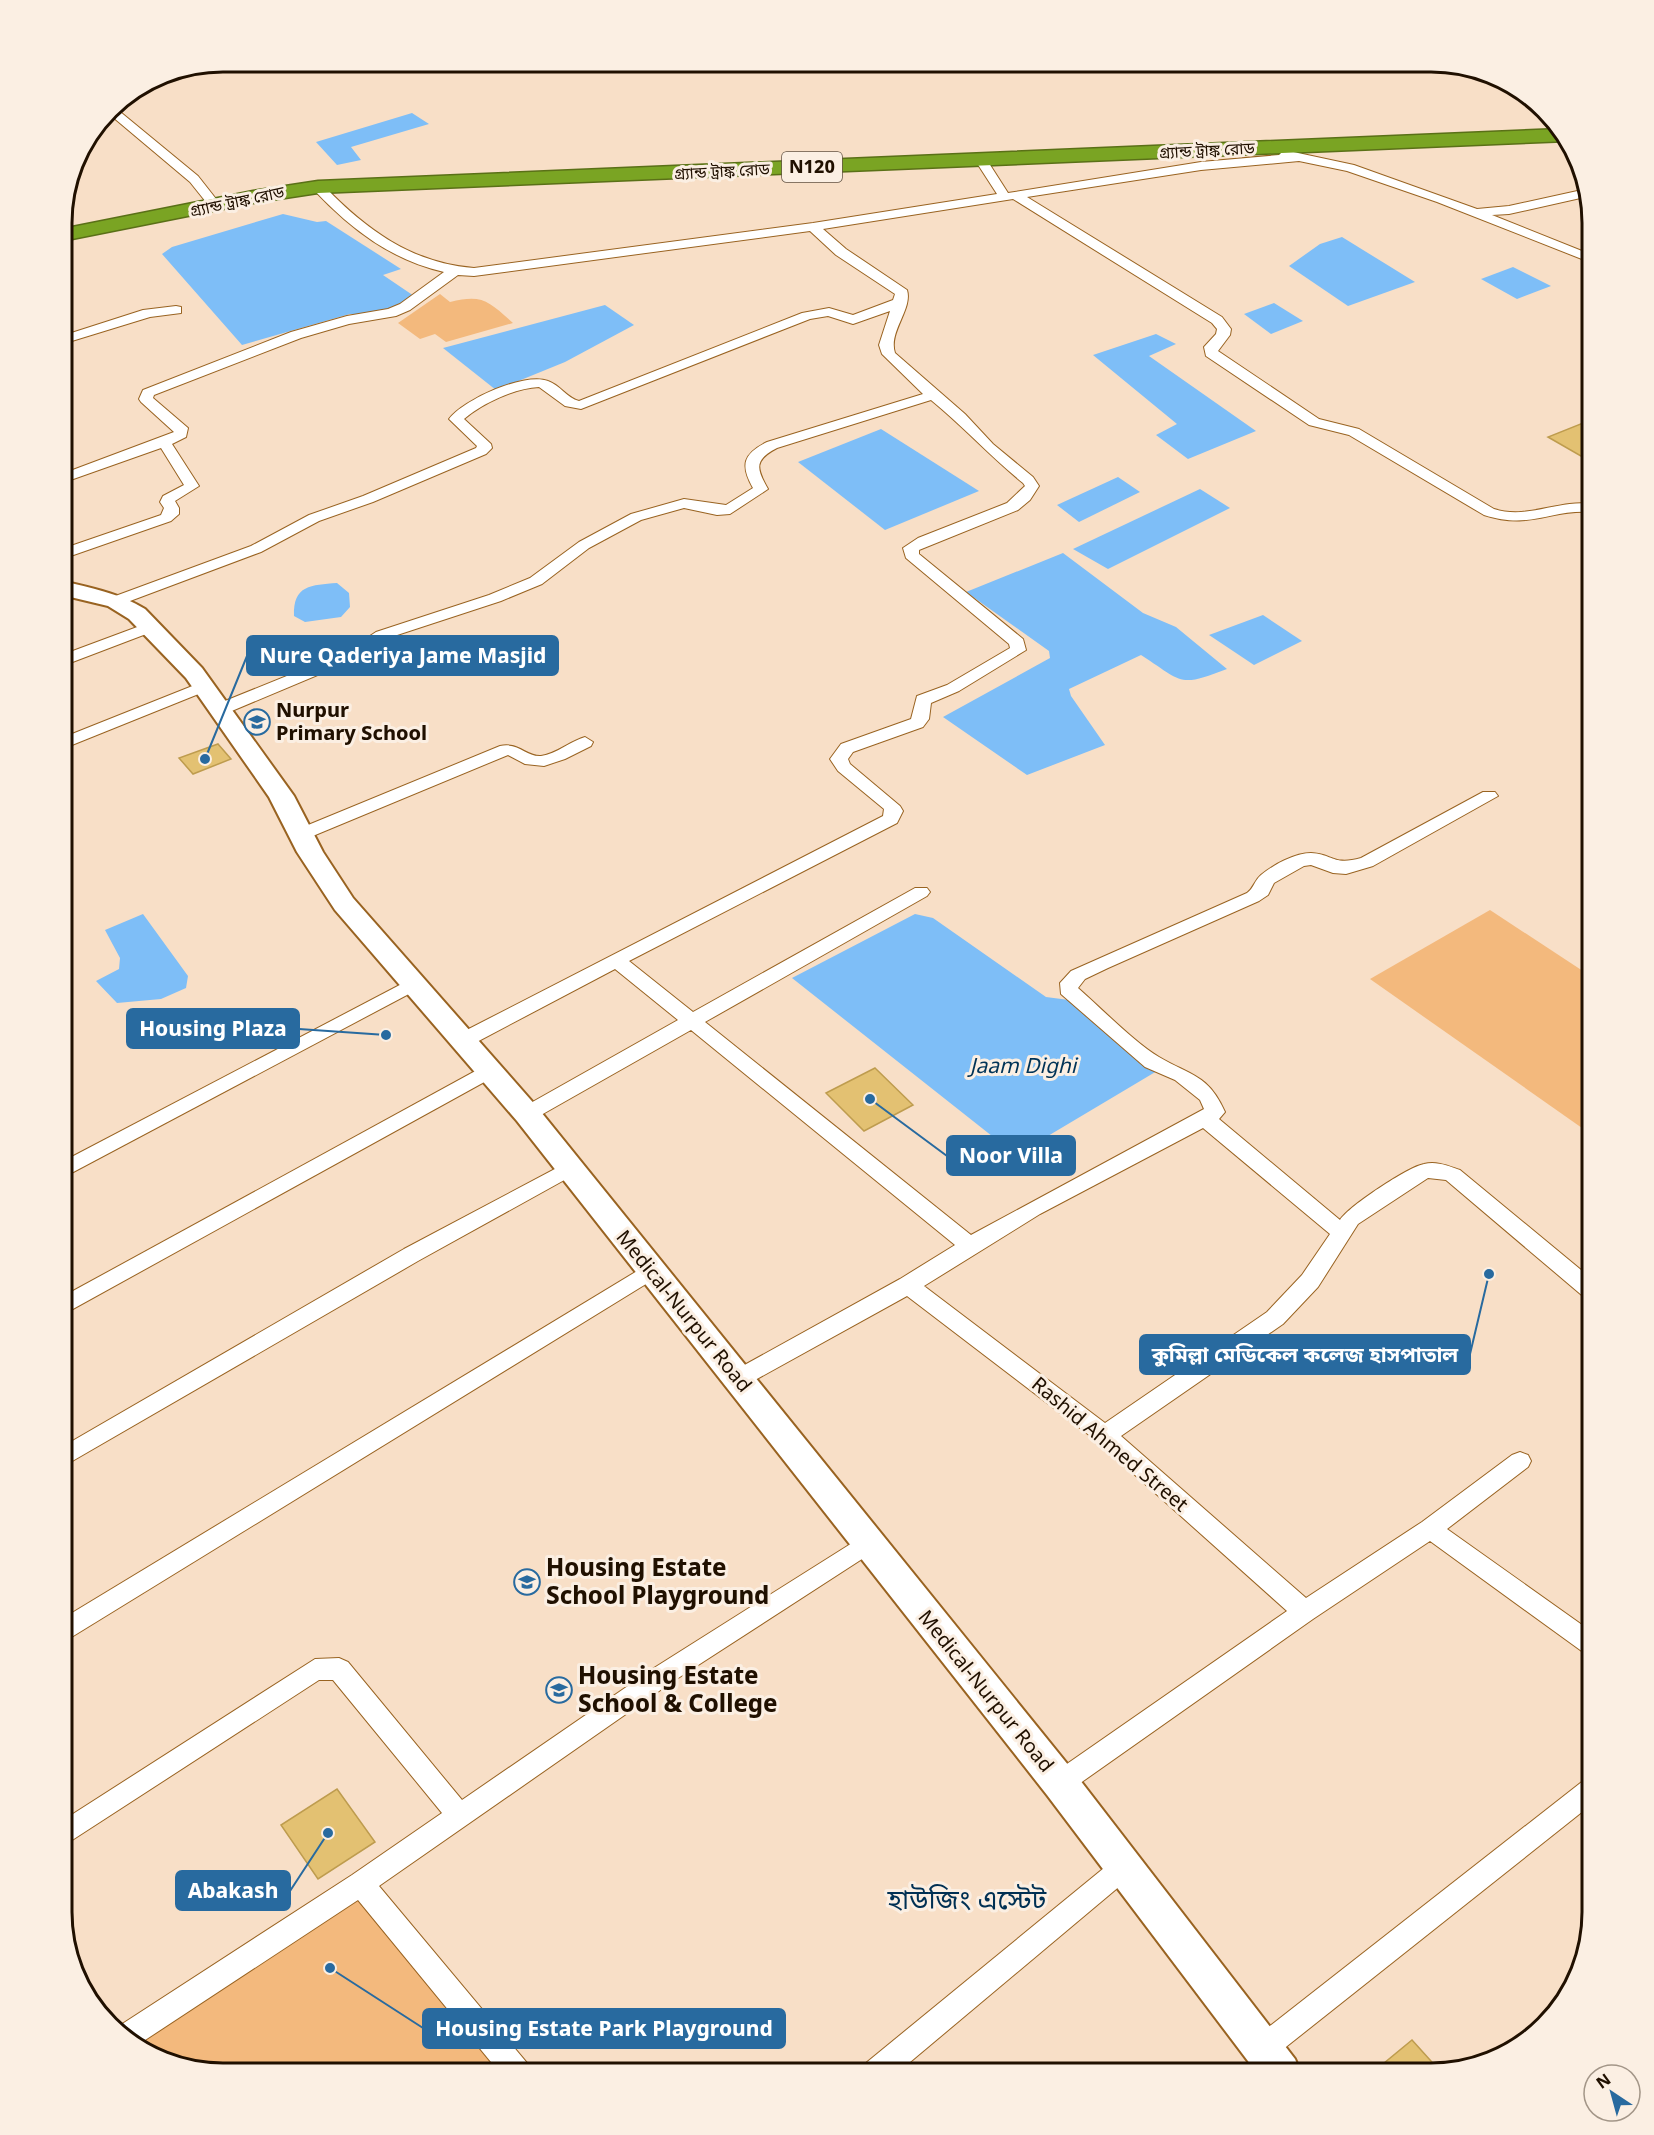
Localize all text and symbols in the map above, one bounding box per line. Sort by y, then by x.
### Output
street label: গ্র্যান্ড ট্রাঙ্ক রোড [1159,138,1256,165]
road number: N120 [782,152,842,182]
street label: গ্র্যান্ড ট্রাঙ্ক রোড [674,159,771,186]
street label: গ্র্যান্ড ট্রাঙ্ক রোড [188,182,287,224]
callout: Nure Qaderiya Jame Masjid [247,636,558,675]
text: Nure Qaderiya Jame Masjid [260,644,546,672]
place label: Nurpur Primary School [276,699,427,748]
school or university icon: Nurpur Primary School [242,707,272,737]
callout: Housing Plaza [127,1009,299,1048]
text: Housing Plaza [139,1017,287,1045]
water label: Jaam Dighi [967,1054,1079,1082]
callout: Noor Villa [947,1136,1075,1175]
text: Noor Villa [959,1144,1063,1172]
street label: Medical-Nurpur Road [609,1226,756,1399]
callout: কুমিল্লা মেডিকেল কলেজ হাসপাতাল [1140,1335,1470,1374]
text: কুমিল্লা মেডিকেল কলেজ হাসপাতাল [1151,1343,1459,1371]
street label: Rashid Ahmed Street [1025,1372,1192,1519]
place label: Housing Estate School Playground [546,1554,769,1614]
school or university icon: Housing Estate School Playground [512,1567,542,1597]
street label: Medical-Nurpur Road [911,1606,1058,1779]
place label: Housing Estate School & College [578,1662,777,1722]
school or university icon: Housing Estate School & College [544,1675,574,1705]
callout: Abakash [176,1871,290,1910]
text: Abakash [188,1879,278,1907]
district label: হাউজিং এস্টেট [887,1884,1048,1920]
callout: Housing Estate Park Playground [423,2009,785,2048]
text: Housing Estate Park Playground [435,2017,773,2045]
north arrow [1582,2063,1642,2123]
text: N [1593,2070,1616,2095]

